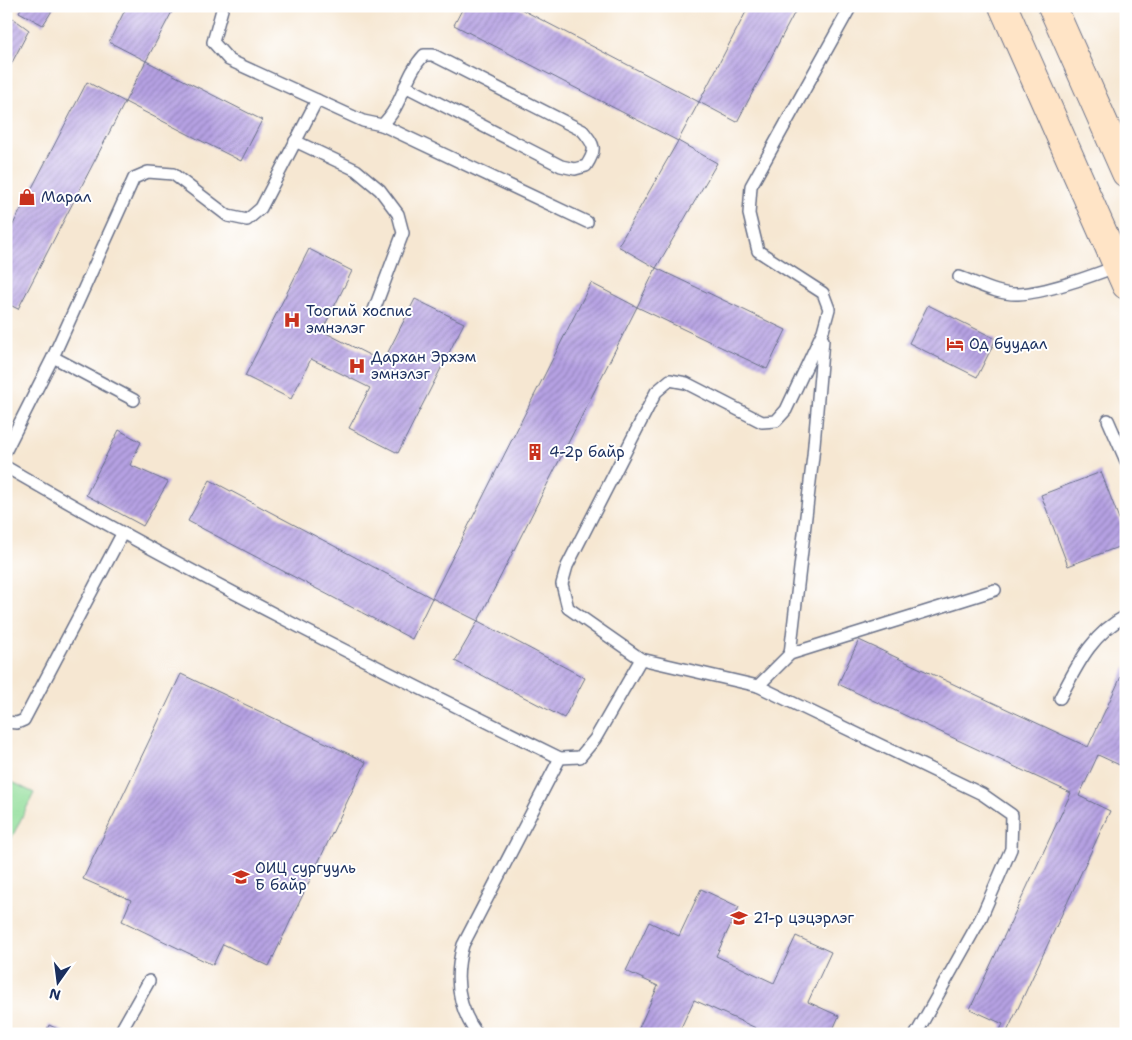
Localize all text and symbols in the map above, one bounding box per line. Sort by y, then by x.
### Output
shop icon: Марал [17,187,37,207]
place label: Марал [41,187,92,207]
place label: Тоогий хоспис эмнэлэг [306,301,412,338]
hospital icon: Тоогий хоспис эмнэлэг [282,310,302,330]
hotel icon: Од буудал [945,334,965,354]
place label: Од буудал [969,334,1048,354]
place label: Дархан Эрхэм эмнэлэг [371,347,477,384]
hospital icon: Дархан Эрхэм эмнэлэг [347,356,367,376]
building icon: 4-2р байр [525,442,545,462]
place label: 4-2р байр [549,442,625,462]
place label: ОИЦ сургууль Б байр [255,858,356,895]
school or university icon: ОИЦ сургууль Б байр [231,867,251,887]
school or university icon: 21-р цэцэрлэг [729,908,749,928]
place label: 21-р цэцэрлэг [753,908,854,928]
north arrow [32,958,82,1008]
text: N [47,985,62,1005]

